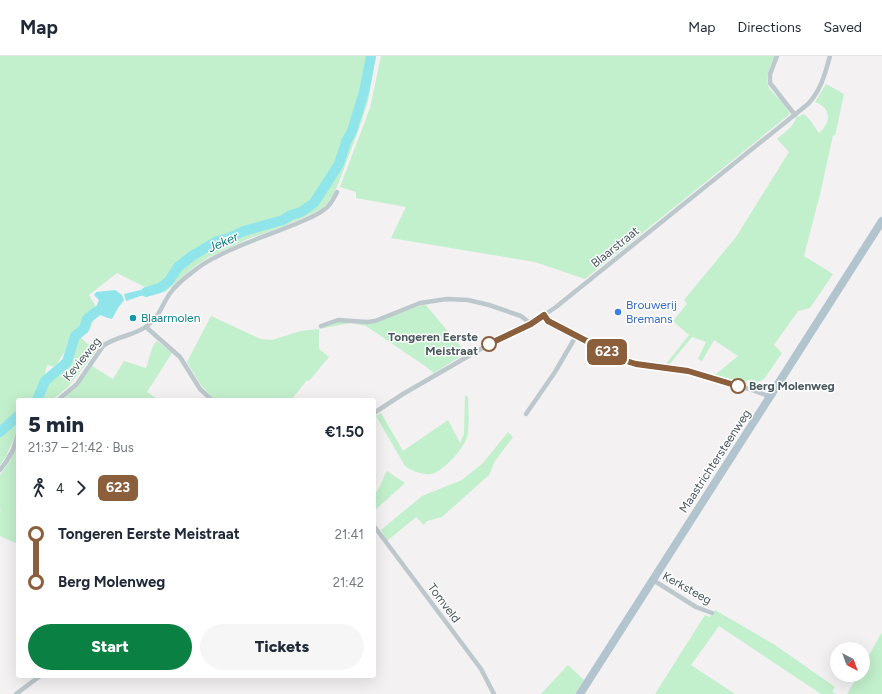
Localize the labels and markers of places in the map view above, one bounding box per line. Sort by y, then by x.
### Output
place label: Brouwerij Bremans [626,298,677,326]
marker: Brouwerij Bremans [613,307,623,317]
place label: Blaarmolen [141,311,201,325]
marker: Blaarmolen [128,313,138,323]
place label: Tongeren Eerste Meistraat [388,330,478,358]
marker: Tongeren Eerste Meistraat [481,336,497,352]
marker: Berg Molenweg [730,378,746,394]
place label: Berg Molenweg [749,379,835,393]

